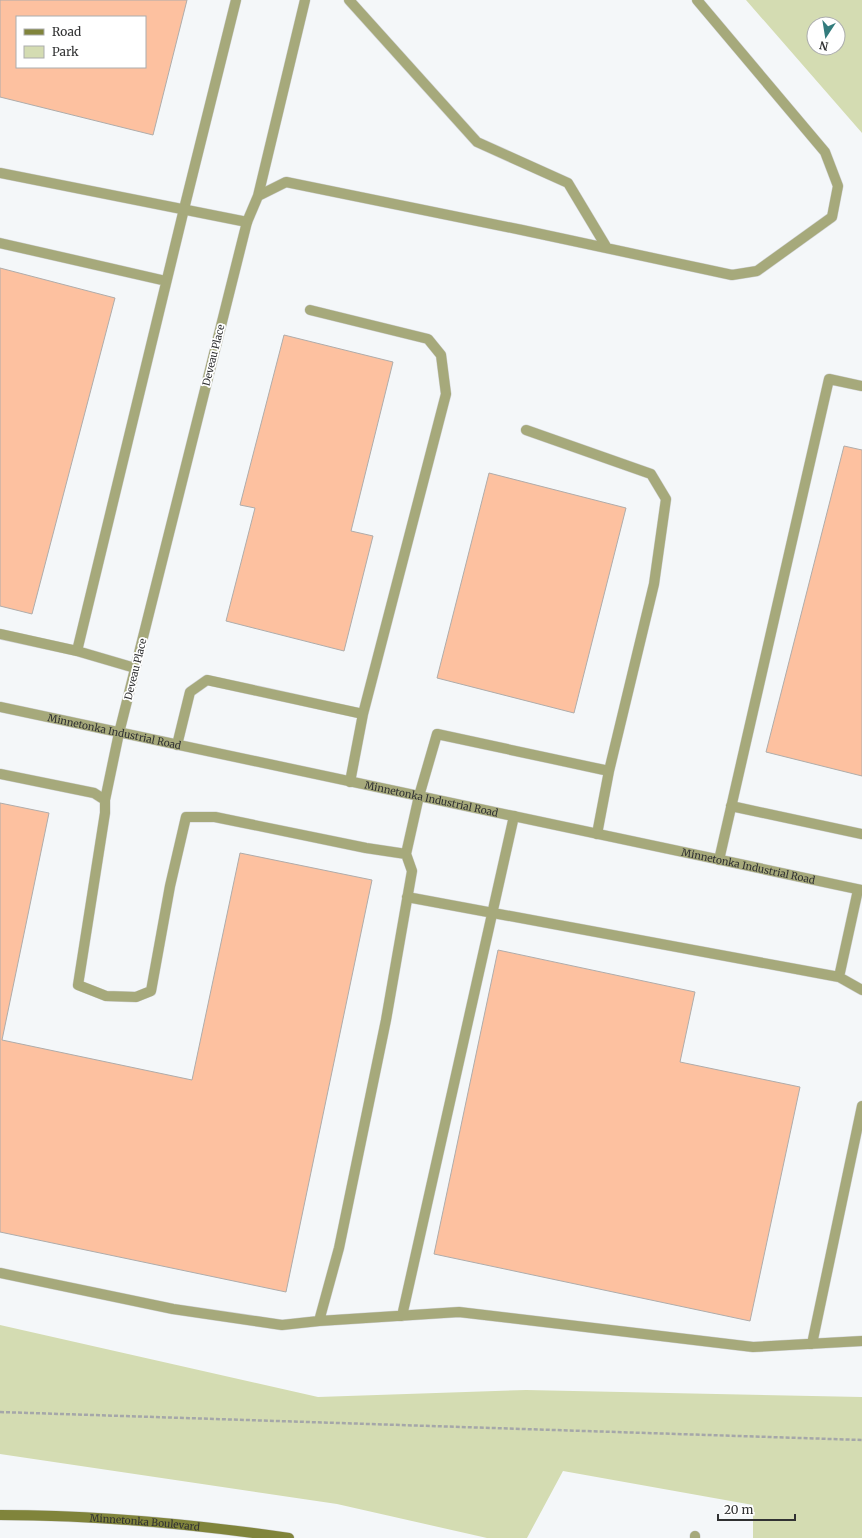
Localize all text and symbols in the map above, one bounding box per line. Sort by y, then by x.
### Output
legend [16,16,146,68]
north arrow [806,16,846,56]
text: Road [52,24,81,39]
text: N [818,38,830,54]
text: Park [52,44,79,59]
street label: Deveau Place [200,323,227,387]
street label: Deveau Place [122,637,149,701]
street label: Minnetonka Industrial Road [46,711,182,752]
street label: Minnetonka Industrial Road [363,779,499,820]
street label: Minnetonka Industrial Road [680,846,816,887]
scale bar [718,1496,795,1522]
text: 20 m [724,1502,753,1517]
street label: Minnetonka Boulevard [89,1511,201,1534]

